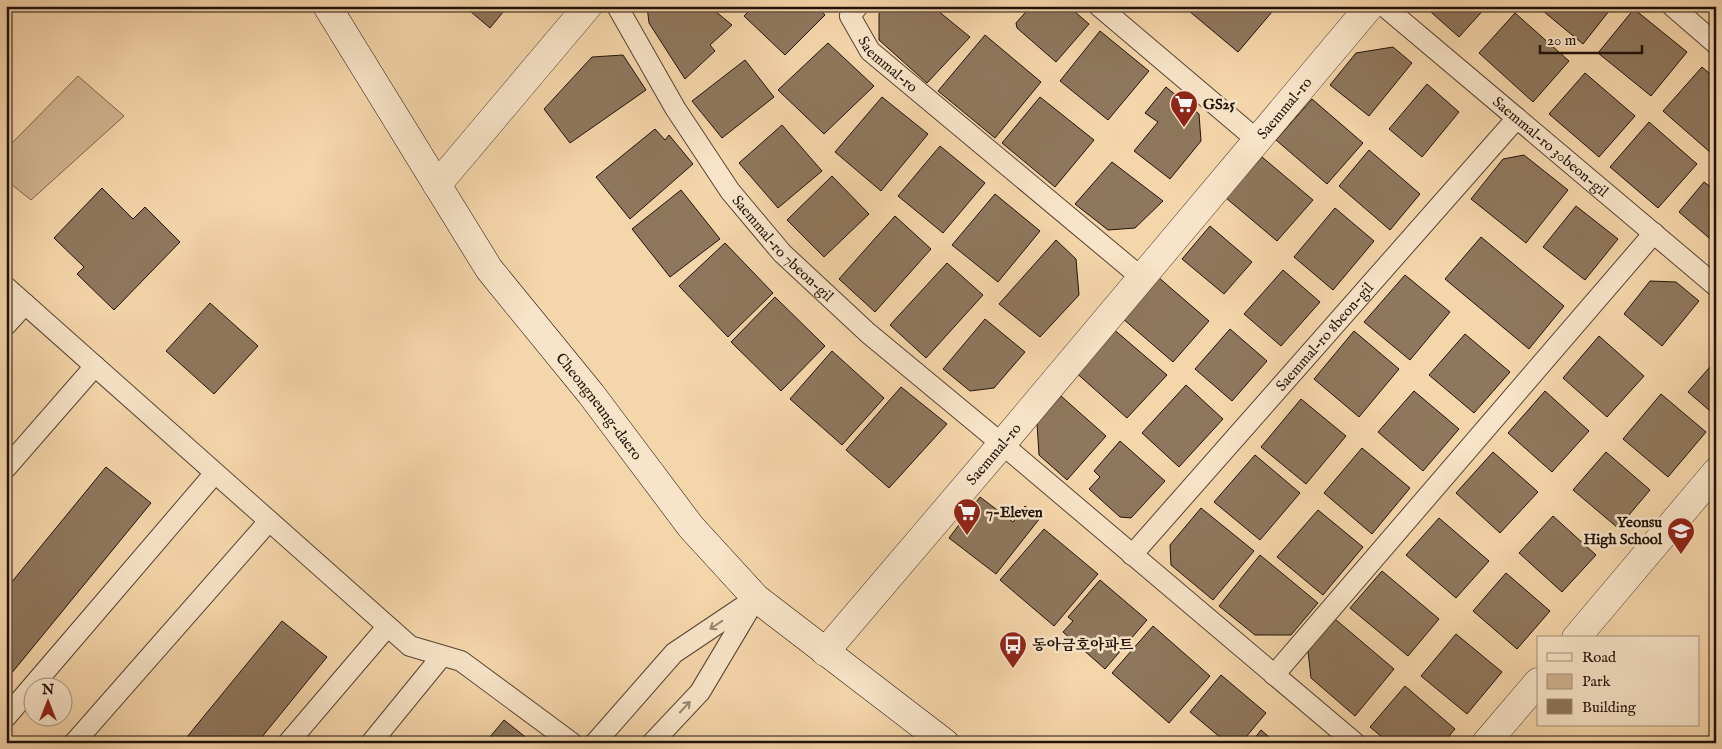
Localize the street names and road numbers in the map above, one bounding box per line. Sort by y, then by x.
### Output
street label: Saemmal-ro [853,33,922,97]
street label: Saemmal-ro [1253,73,1316,143]
street label: Saemmal-ro 30beon-gil [1488,93,1613,202]
street label: Saemmal-ro 7beon-gil [728,191,838,307]
street label: Saemmal-ro 8beon-gil [1272,278,1378,395]
street label: Cheongneung-daero [551,349,646,464]
street label: Saemmal-ro [962,419,1025,489]

